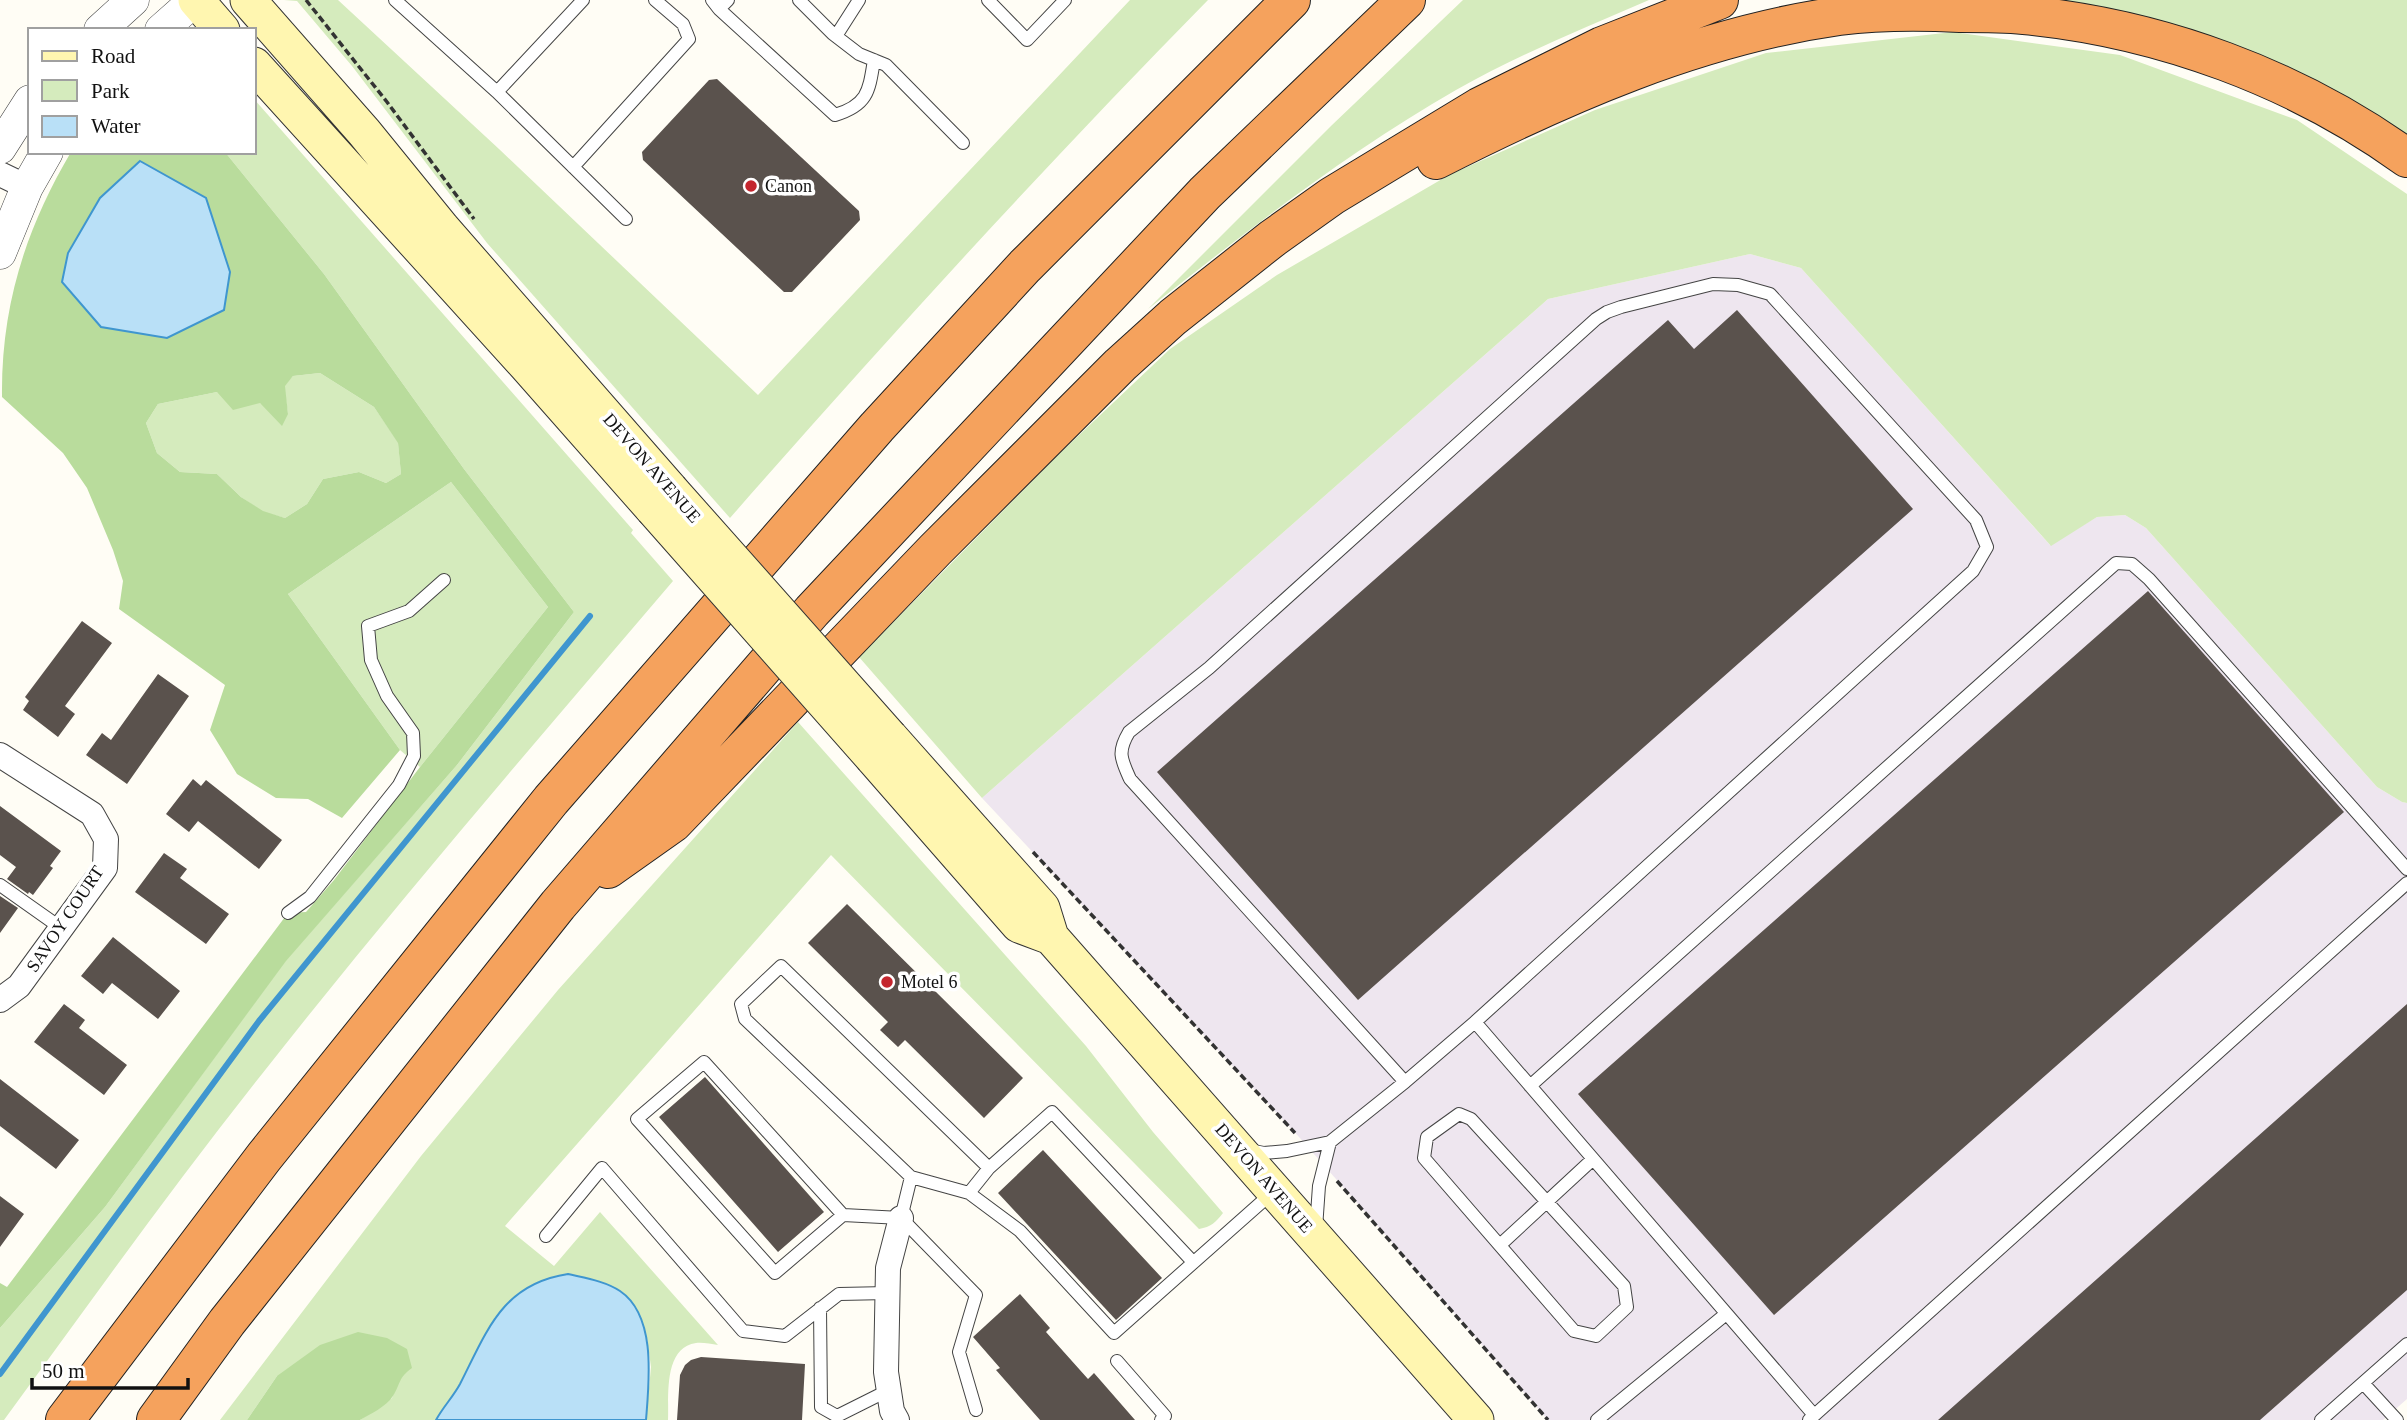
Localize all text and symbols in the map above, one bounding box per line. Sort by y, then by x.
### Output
legend [28,28,256,154]
text: Road [91,44,136,68]
text: Park [91,79,130,103]
text: Water [91,114,141,138]
place label: Canon [765,176,812,196]
marker: Canon [743,178,759,194]
street label: DEVON AVENUE [599,409,705,527]
street label: SAVOY COURT [22,862,108,976]
place label: Motel 6 [901,972,958,992]
marker: Motel 6 [879,974,895,990]
street label: DEVON AVENUE [1211,1119,1317,1237]
scale bar [32,1346,187,1390]
text: 50 m [42,1359,85,1383]

